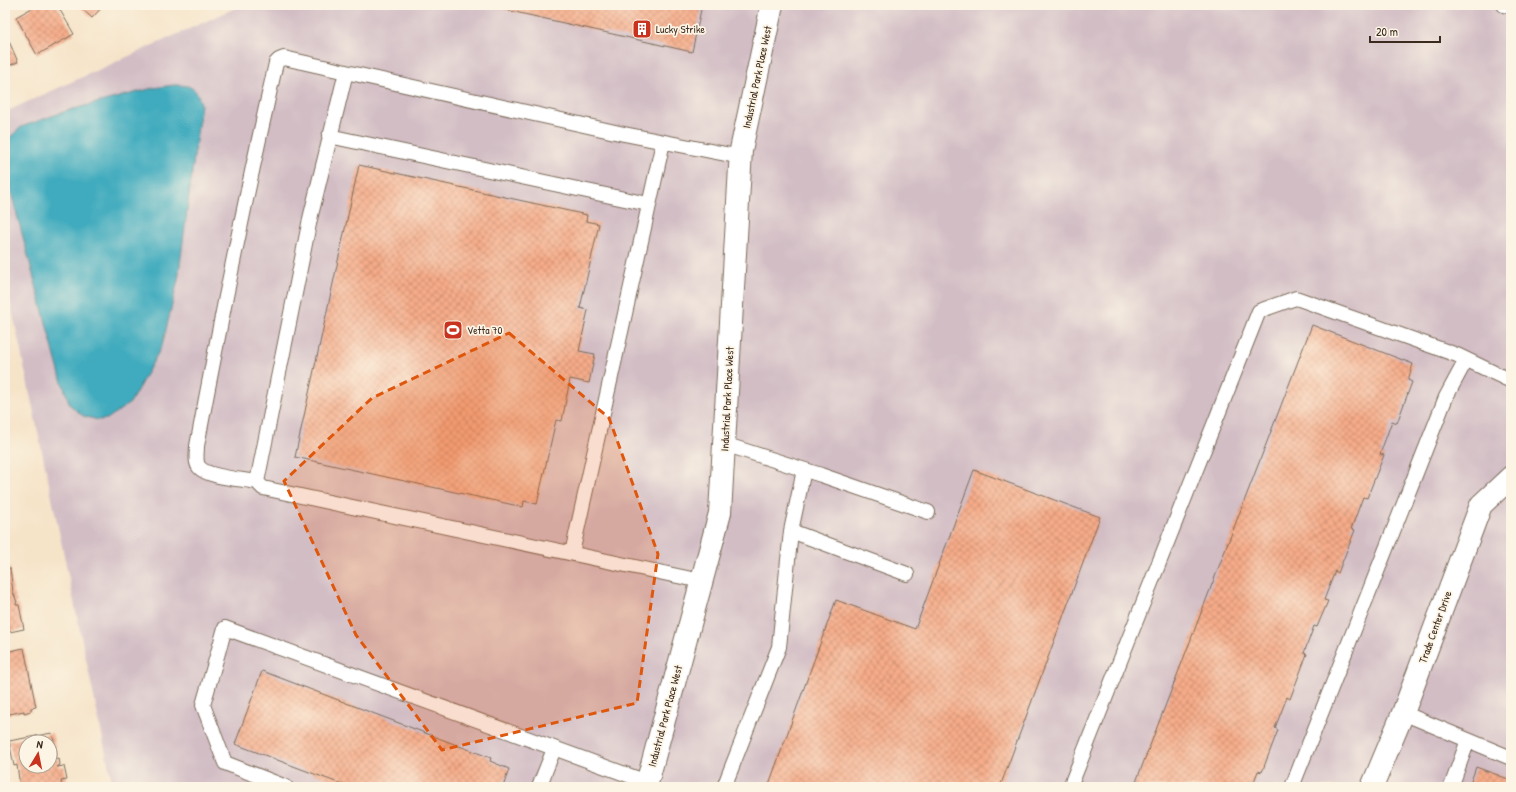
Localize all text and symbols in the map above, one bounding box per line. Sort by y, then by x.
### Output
building icon: Lucky Strike [631,18,653,40]
scale bar [1370,18,1440,44]
place label: Lucky Strike [656,22,706,36]
text: 20 m [1376,23,1398,40]
street label: Industrial Park Place West [739,24,775,130]
sports icon: Vetta 70 [442,319,464,341]
place label: Vetta 70 [467,323,502,337]
street label: Industrial Park Place West [717,346,737,452]
street label: Trade Center Drive [1415,588,1455,665]
street label: Industrial Park Place West [645,663,685,768]
north arrow [18,734,58,774]
text: N [36,737,44,752]

